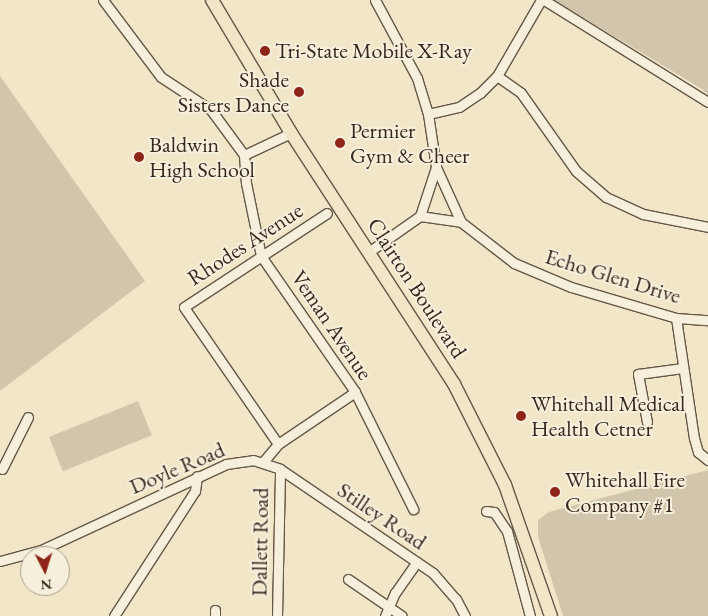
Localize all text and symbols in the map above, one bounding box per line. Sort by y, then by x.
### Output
place label: Tri-State Mobile X-Ray [275,38,472,64]
marker: Tri-State Mobile X-Ray [259,45,271,57]
place label: Shade Sisters Dance [178,66,289,118]
marker: Shade Sisters Dance [293,86,305,98]
place label: Permier Gym & Cheer [350,117,469,168]
place label: Baldwin High School [149,131,255,182]
marker: Permier Gym & Cheer [334,137,346,149]
marker: Baldwin High School [133,151,145,163]
street label: Rhodes Avenue [182,197,308,291]
street label: Clairton Boulevard [362,213,472,363]
street label: Echo Glen Drive [542,243,684,309]
street label: Veman Avenue [286,265,378,385]
place label: Whitehall Medical Health Cetner [531,390,685,442]
marker: Whitehall Medical Health Cetner [515,410,527,422]
street label: Doyle Road [125,436,229,500]
place label: Whitehall Fire Company #1 [565,466,685,518]
street label: Stilley Road [332,477,432,555]
marker: Whitehall Fire Company #1 [549,486,561,498]
street label: Dallett Road [246,487,274,597]
north arrow [20,546,70,596]
text: N [40,575,53,594]

